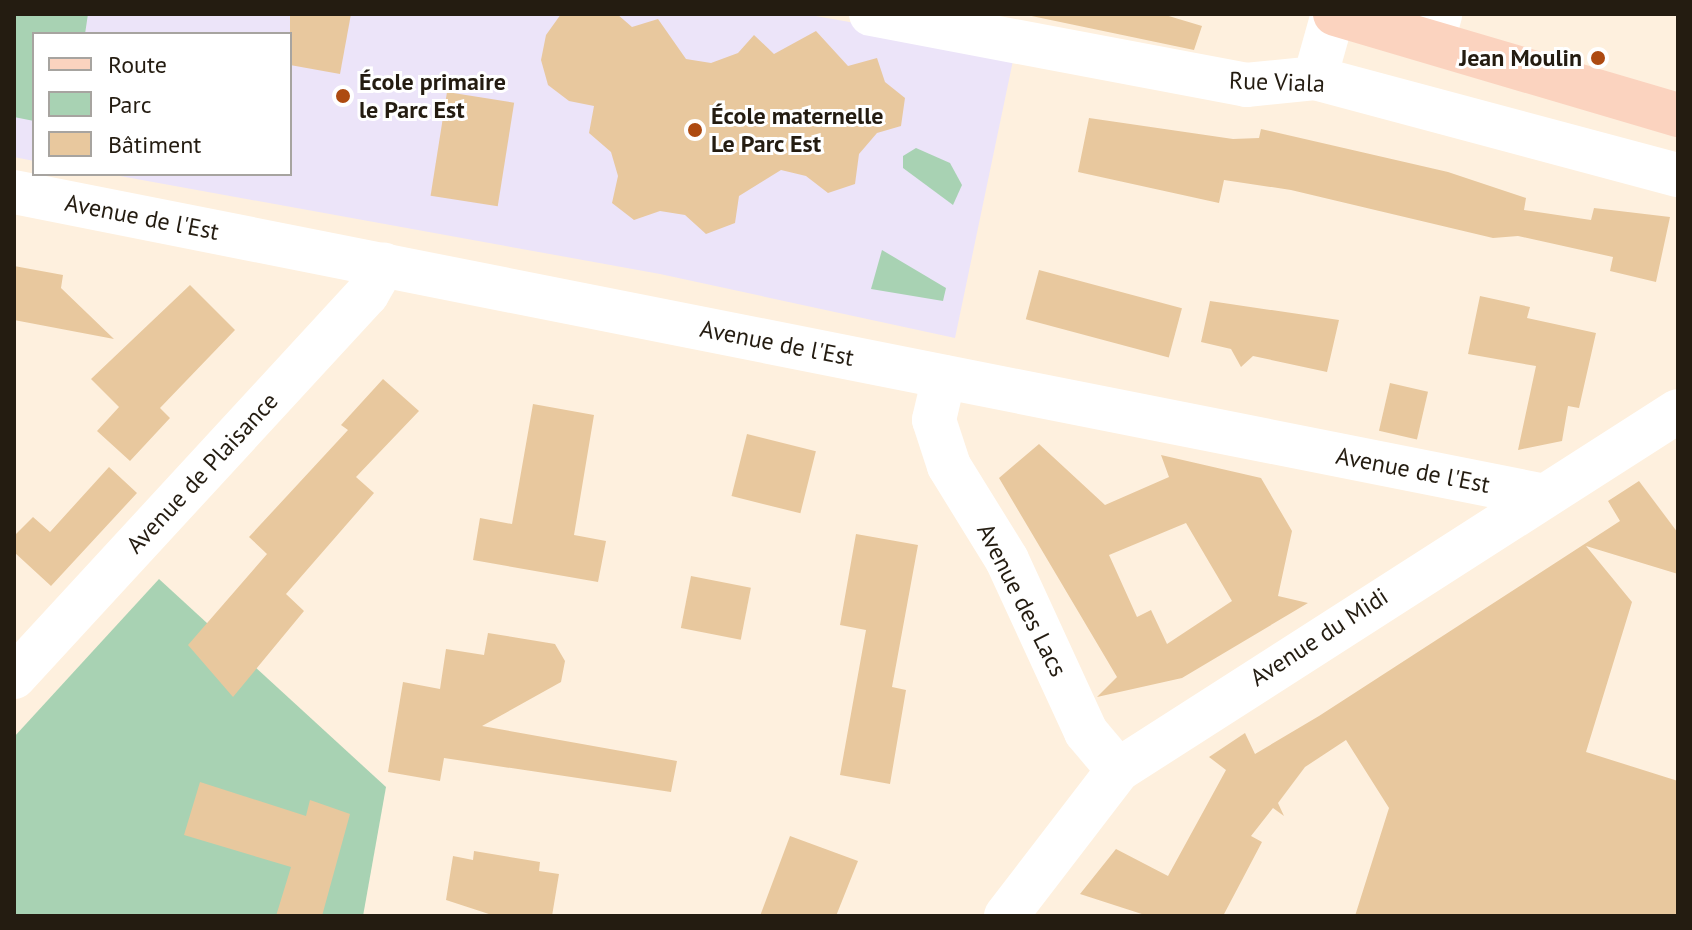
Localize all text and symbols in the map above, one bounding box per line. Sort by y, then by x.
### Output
legend [32,32,292,176]
place label: Jean Moulin [1459,44,1582,72]
text: Route [108,49,167,80]
marker: Jean Moulin [1589,49,1607,67]
street label: Rue Viala [1228,66,1326,98]
place label: École primaire le Parc Est [359,68,506,124]
marker: École primaire le Parc Est [334,87,352,105]
text: Parc [108,89,151,120]
place label: École maternelle Le Parc Est [711,102,883,158]
marker: École maternelle Le Parc Est [686,121,704,139]
text: Bâtiment [108,129,201,160]
street label: Avenue de l'Est [63,188,221,246]
street label: Avenue de l'Est [698,314,856,372]
street label: Avenue de Plaisance [120,387,284,559]
street label: Avenue de l'Est [1334,441,1492,499]
street label: Avenue des Lacs [971,519,1073,681]
street label: Avenue du Midi [1245,582,1393,692]

